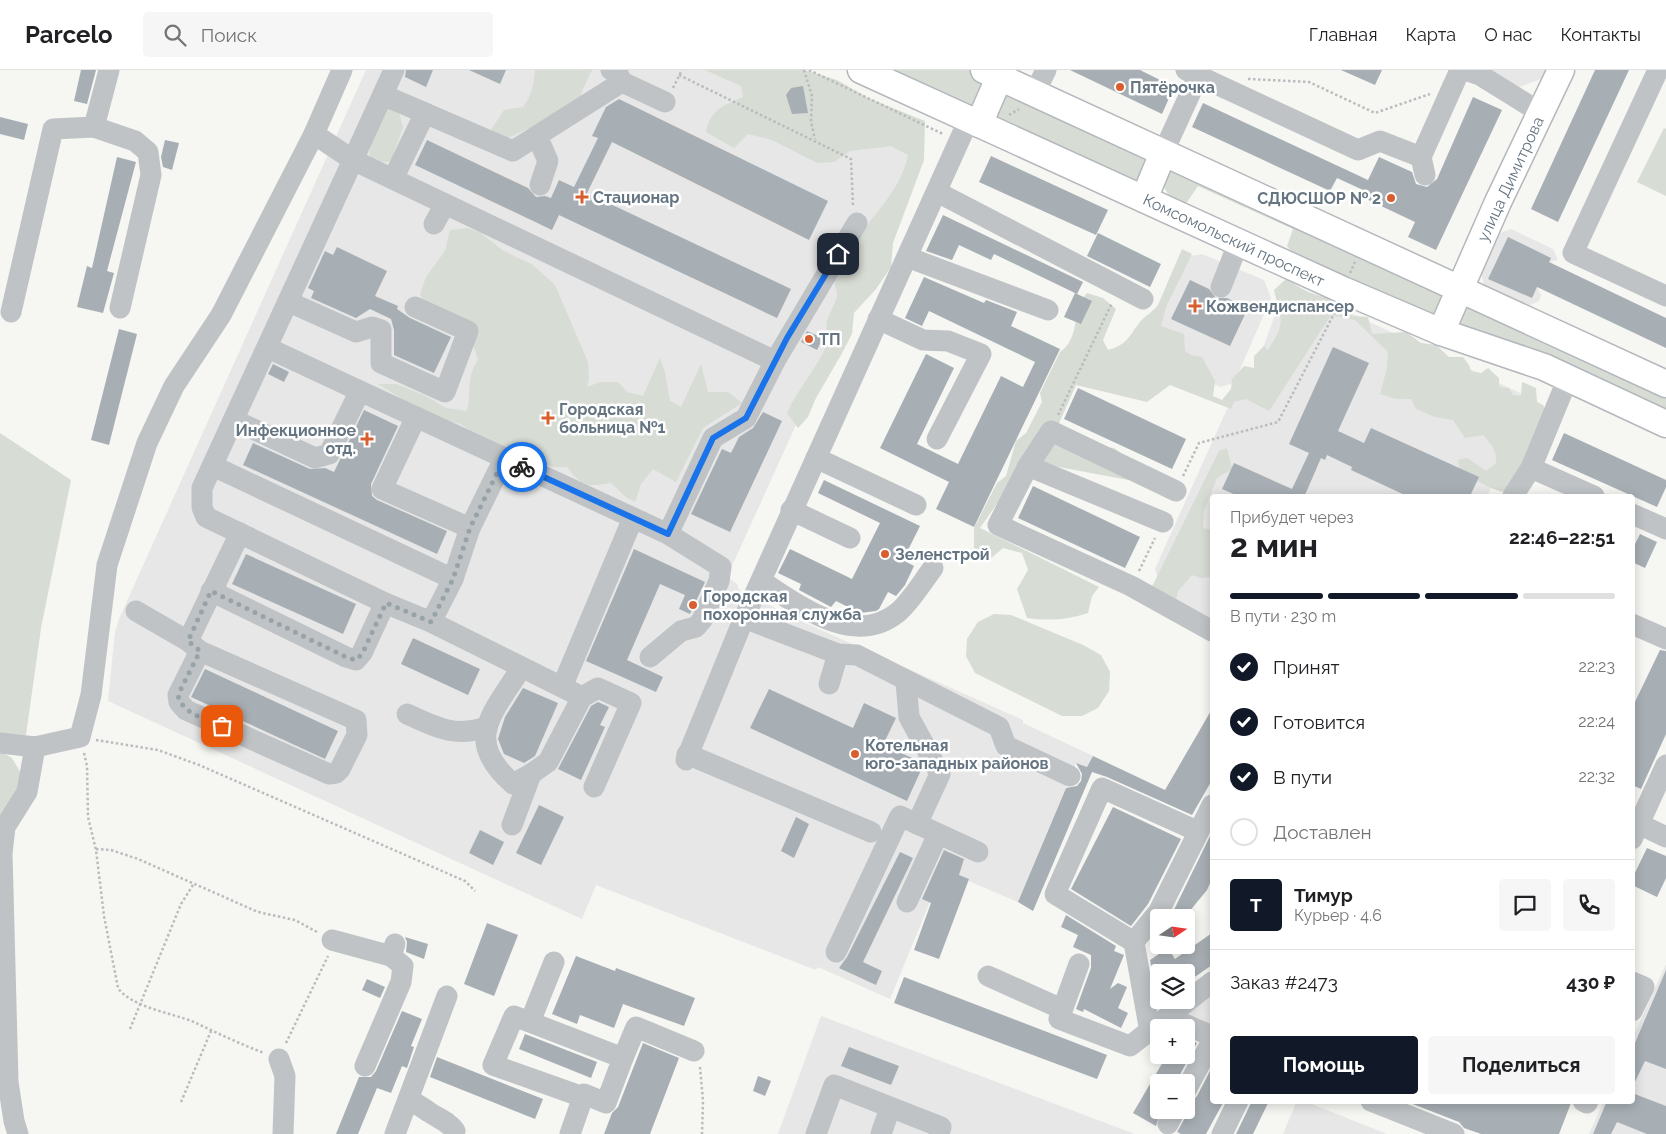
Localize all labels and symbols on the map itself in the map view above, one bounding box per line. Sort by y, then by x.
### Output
place label: Пятёрочка [1130,78,1215,97]
marker: Пятёрочка [1114,81,1126,93]
street label: улица Димитрова [1473,114,1548,245]
place label: Стационар [593,188,679,207]
place label: СДЮСШОР № 2 [1257,189,1381,208]
marker: Стационар [575,190,589,204]
street label: Комсомольский проспект [1140,190,1328,291]
marker: СДЮСШОР № 2 [1385,192,1397,204]
pin [817,233,859,275]
place label: Кожвендиспансер [1206,297,1354,316]
marker: Кожвендиспансер [1188,299,1202,313]
place label: ТП [819,330,841,349]
marker: ТП [803,333,815,345]
place label: Городская больница №1 [559,400,665,437]
marker: Городская больница №1 [541,411,555,425]
place label: Инфекционное отд. [236,421,356,458]
marker: Инфекционное отд. [360,432,374,446]
courier [497,442,547,492]
place label: Зеленстрой [895,545,990,564]
marker: Зеленстрой [879,548,891,560]
place label: Городская похоронная служба [703,587,861,624]
marker: Городская похоронная служба [687,599,699,611]
pin [201,705,243,747]
place label: Котельная юго-западных районов [865,736,1049,773]
marker: Котельная юго-западных районов [849,748,861,760]
north arrow [1150,909,1195,954]

